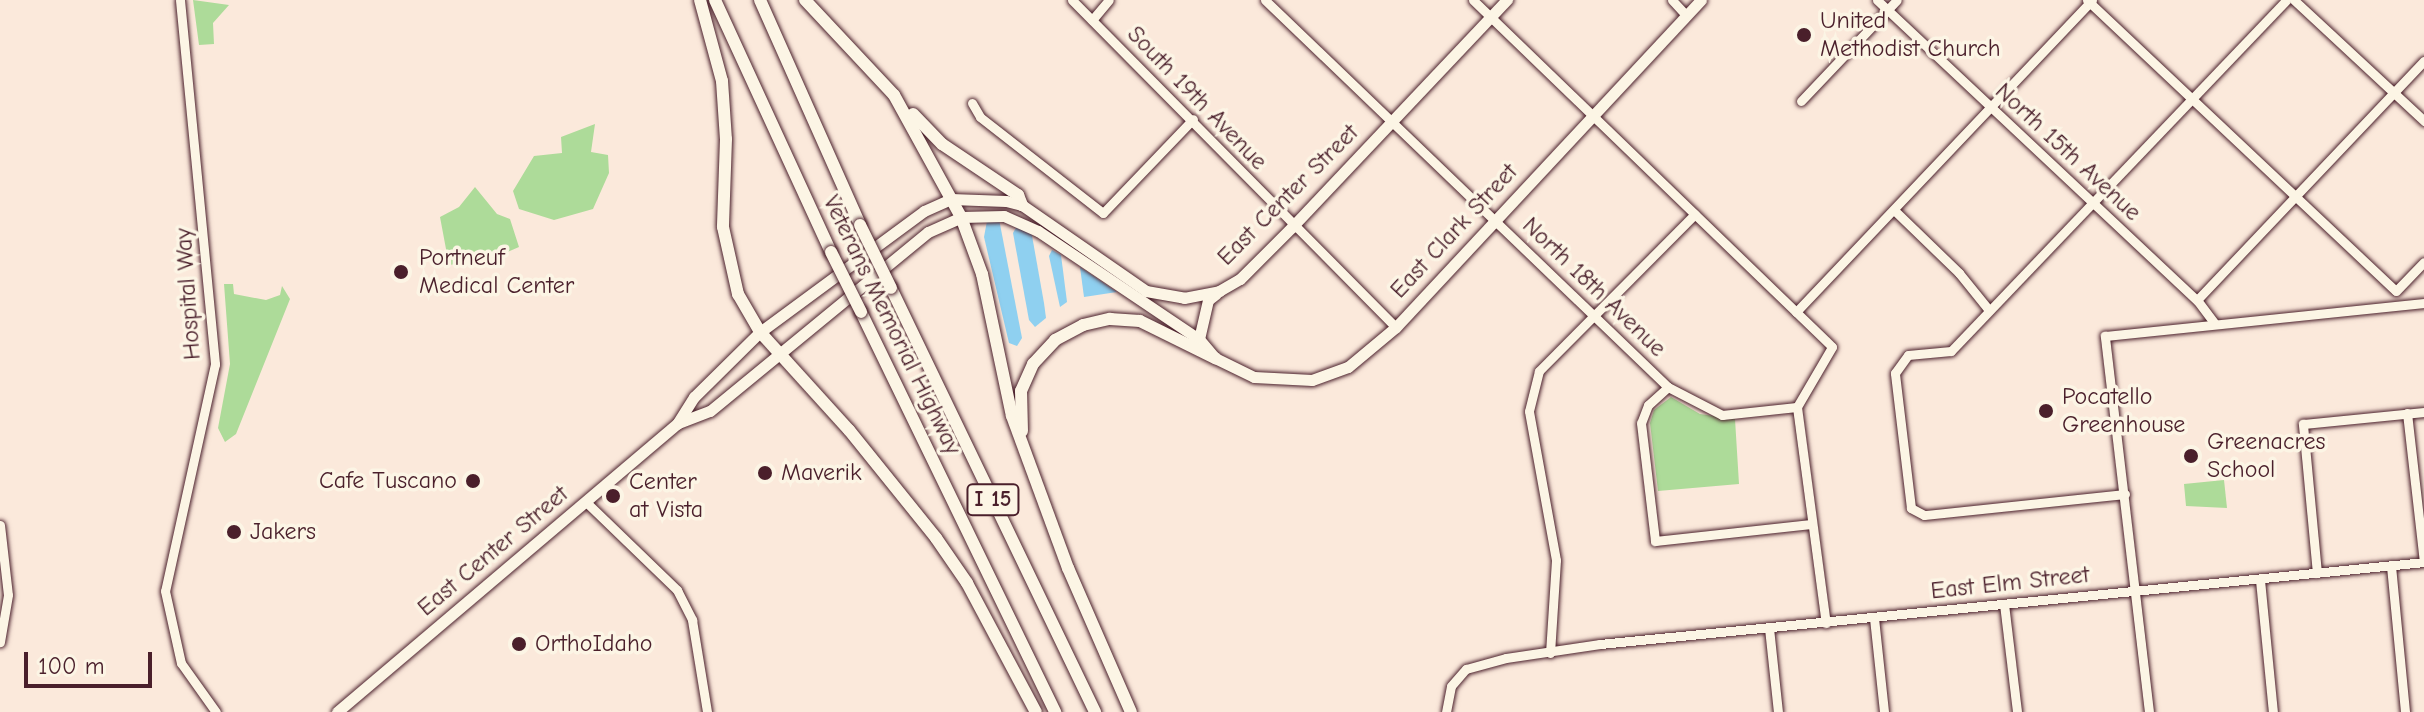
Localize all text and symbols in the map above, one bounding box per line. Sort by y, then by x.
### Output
place label: United Methodist Church [1820,7,2001,63]
street label: South 19th Avenue [1121,20,1273,176]
marker: United Methodist Church [1795,26,1813,44]
street label: North 15th Avenue [1989,77,2147,227]
street label: East Center Street [1211,118,1365,272]
street label: East Clark Street [1384,158,1524,304]
street label: Veterans Memorial Highway [817,191,967,459]
street label: North 18th Avenue [1516,211,1672,363]
street label: Hospital Way [169,227,207,361]
place label: Portneuf Medical Center [419,244,574,300]
marker: Portneuf Medical Center [390,261,412,283]
place label: Pocatello Greenhouse [2062,383,2185,439]
marker: Pocatello Greenhouse [2037,402,2055,420]
place label: Greenacres School [2207,428,2326,484]
marker: Greenacres School [2182,447,2200,465]
place label: Maverik [781,459,862,487]
marker: Maverik [756,464,774,482]
place label: Cafe Tuscano [319,467,457,495]
place label: Center at Vista [629,468,703,524]
marker: Cafe Tuscano [464,472,482,490]
street label: East Center Street [412,480,574,622]
road number: I 15 [965,482,1021,518]
marker: Center at Vista [604,487,622,505]
place label: Jakers [250,518,316,546]
marker: Jakers [225,523,243,541]
street label: East Elm Street [1929,560,2091,606]
place label: OrthoIdaho [535,630,652,658]
marker: OrthoIdaho [510,635,528,653]
scale bar [28,636,156,686]
text: 100 m [38,652,105,680]

